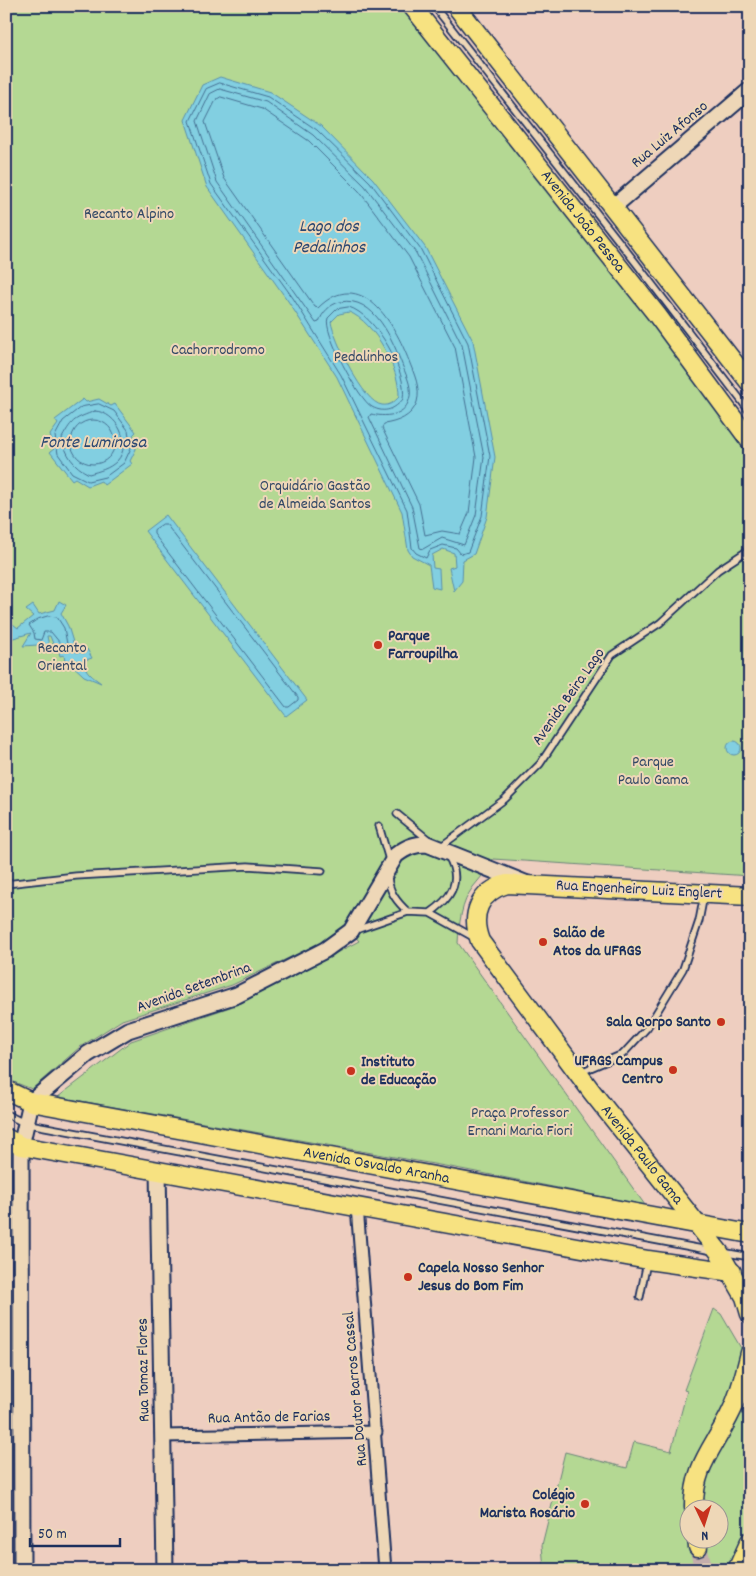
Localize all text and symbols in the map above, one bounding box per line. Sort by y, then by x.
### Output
street label: Rua Luiz Afonso [626,96,714,174]
street label: Avenida João Pessoa [535,165,631,278]
park label: Recanto Alpino [84,203,174,226]
water label: Lago dos Pedalinhos [293,215,366,261]
park label: Cachorrodromo [171,339,265,362]
park label: Pedalinhos [334,346,399,369]
water label: Fonte Luminosa [40,431,148,456]
park label: Orquidário Gastão de Almeida Santos [259,475,371,516]
place label: Parque Farroupilha [388,625,459,666]
park label: Recanto Oriental [37,637,87,678]
marker: Parque Farroupilha [372,639,384,651]
street label: Avenida Beira Lago [527,644,611,750]
park label: Parque Paulo Gama [618,751,689,792]
street label: Rua Engenheiro Luiz Englert [555,874,723,906]
place label: Salão de Atos da UFRGS [553,922,642,963]
marker: Salão de Atos da UFRGS [537,936,549,948]
street label: Avenida Setembrina [134,956,255,1019]
place label: Sala Qorpo Santo [606,1011,711,1034]
marker: Sala Qorpo Santo [715,1016,727,1028]
place label: UFRGS Campus Centro [574,1050,663,1091]
place label: Instituto de Educação [361,1051,436,1092]
marker: UFRGS Campus Centro [667,1064,679,1076]
marker: Instituto de Educação [345,1065,357,1077]
street label: Avenida Paulo Gama [595,1100,689,1210]
park label: Praça Professor Ernani Maria Fiori [467,1102,573,1143]
street label: Avenida Osvaldo Aranha [302,1141,452,1190]
place label: Capela Nosso Senhor Jesus do Bom Fim [418,1257,545,1298]
marker: Capela Nosso Senhor Jesus do Bom Fim [402,1271,414,1283]
street label: Rua Doutor Barros Cassal [338,1310,374,1467]
street label: Rua Tomaz Flores [132,1318,156,1422]
street label: Rua Antão de Farias [208,1405,331,1431]
place label: Colégio Marista Rosário [480,1484,575,1525]
marker: Colégio Marista Rosário [579,1498,591,1510]
north arrow [678,1498,728,1548]
scale bar [30,1516,120,1548]
text: 50 m [38,1524,67,1546]
text: N [701,1525,709,1545]

